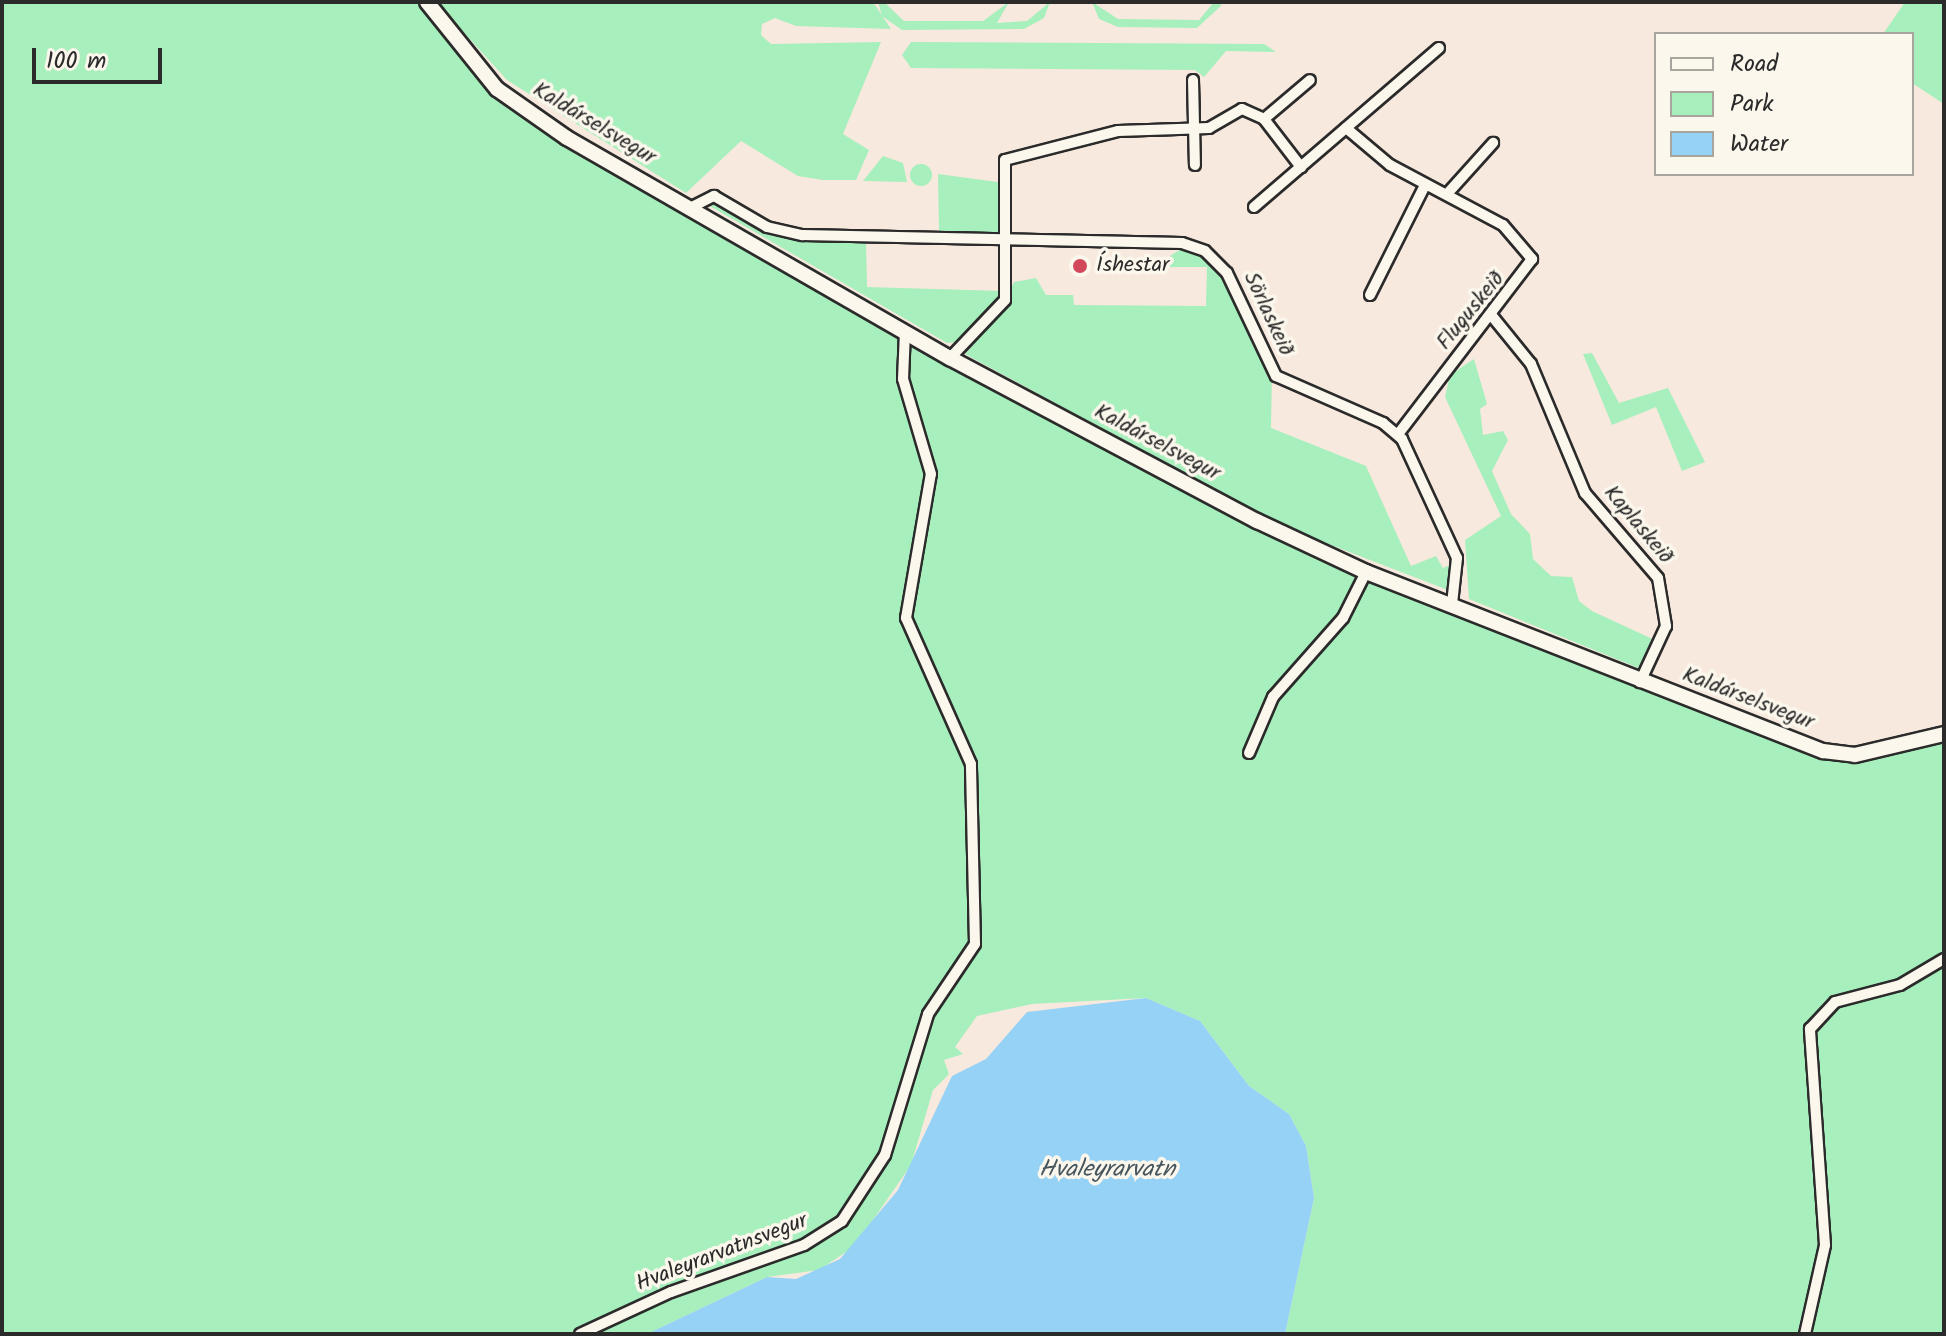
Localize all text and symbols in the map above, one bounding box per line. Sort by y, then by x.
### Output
scale bar [36,32,166,82]
legend [1654,32,1914,176]
text: 100 m [46,42,106,81]
text: Road [1730,45,1778,84]
street label: Kaldárselsvegur [528,77,660,171]
text: Park [1730,85,1774,124]
text: Water [1730,125,1788,164]
place label: Íshestar [1096,253,1169,279]
marker: Íshestar [1071,257,1089,275]
street label: Fluguskeið [1431,266,1511,356]
street label: Sörlaskeið [1237,268,1299,360]
street label: Kaldárselsvegur [1089,399,1225,487]
street label: Kaplaskeið [1598,480,1678,570]
street label: Kaldárselsvegur [1678,662,1818,736]
water label: Hvaleyrarvatn [1039,1156,1175,1184]
street label: Hvaleyrarvatnsvegur [633,1208,811,1298]

